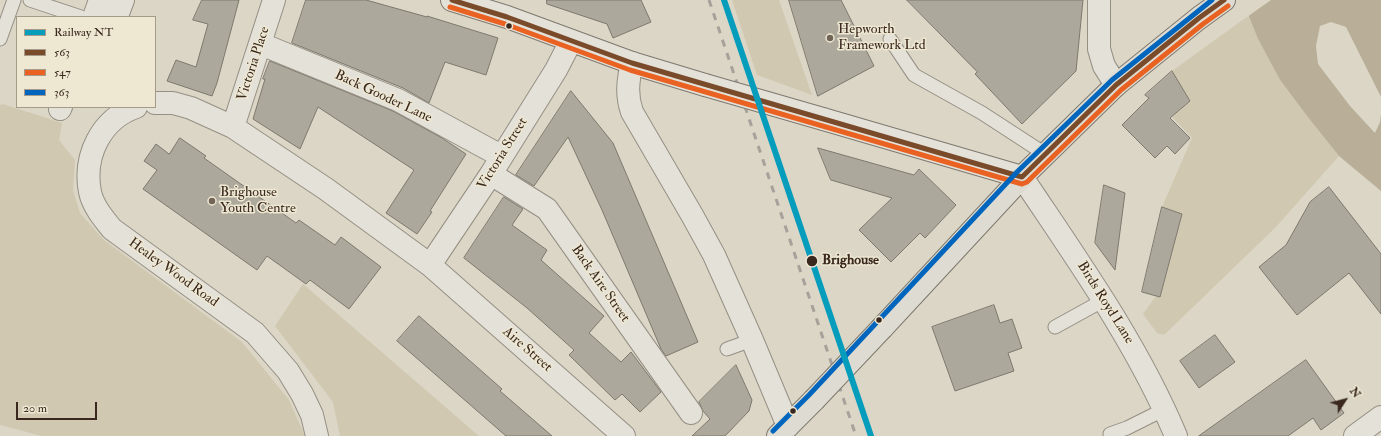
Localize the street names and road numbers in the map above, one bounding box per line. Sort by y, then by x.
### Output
street label: Victoria Place [234,25,274,103]
street label: Back Gooder Lane [332,67,434,127]
street label: Victoria Street [474,115,532,193]
street label: Healey Wood Road [125,235,221,311]
street label: Back Aire Street [567,242,633,326]
street label: Birds Royd Lane [1073,259,1137,347]
street label: Aire Street [499,324,555,376]

